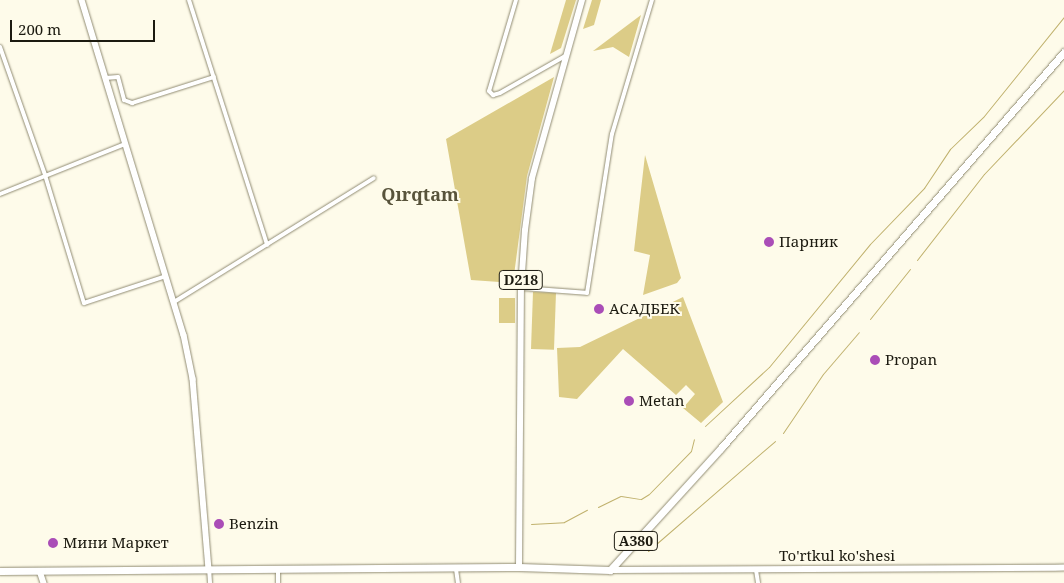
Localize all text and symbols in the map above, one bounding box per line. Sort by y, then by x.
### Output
scale bar [12,10,158,42]
text: 200 m [18,19,61,39]
district label: Qırqtam [381,183,459,205]
place label: Парник [779,233,838,251]
marker: Парник [763,236,775,248]
road number: D218 [498,268,544,292]
place label: АСАДБЕК [609,300,680,318]
marker: АСАДБЕК [593,303,605,315]
place label: Propan [885,351,937,369]
marker: Propan [869,354,881,366]
place label: Metan [639,392,684,410]
marker: Metan [623,395,635,407]
place label: Benzin [229,515,279,533]
marker: Benzin [213,518,225,530]
road number: A380 [614,530,658,552]
place label: Мини Маркет [63,534,169,552]
marker: Мини Маркет [47,537,59,549]
street label: To'rtkul ko'shesi [779,547,895,565]

